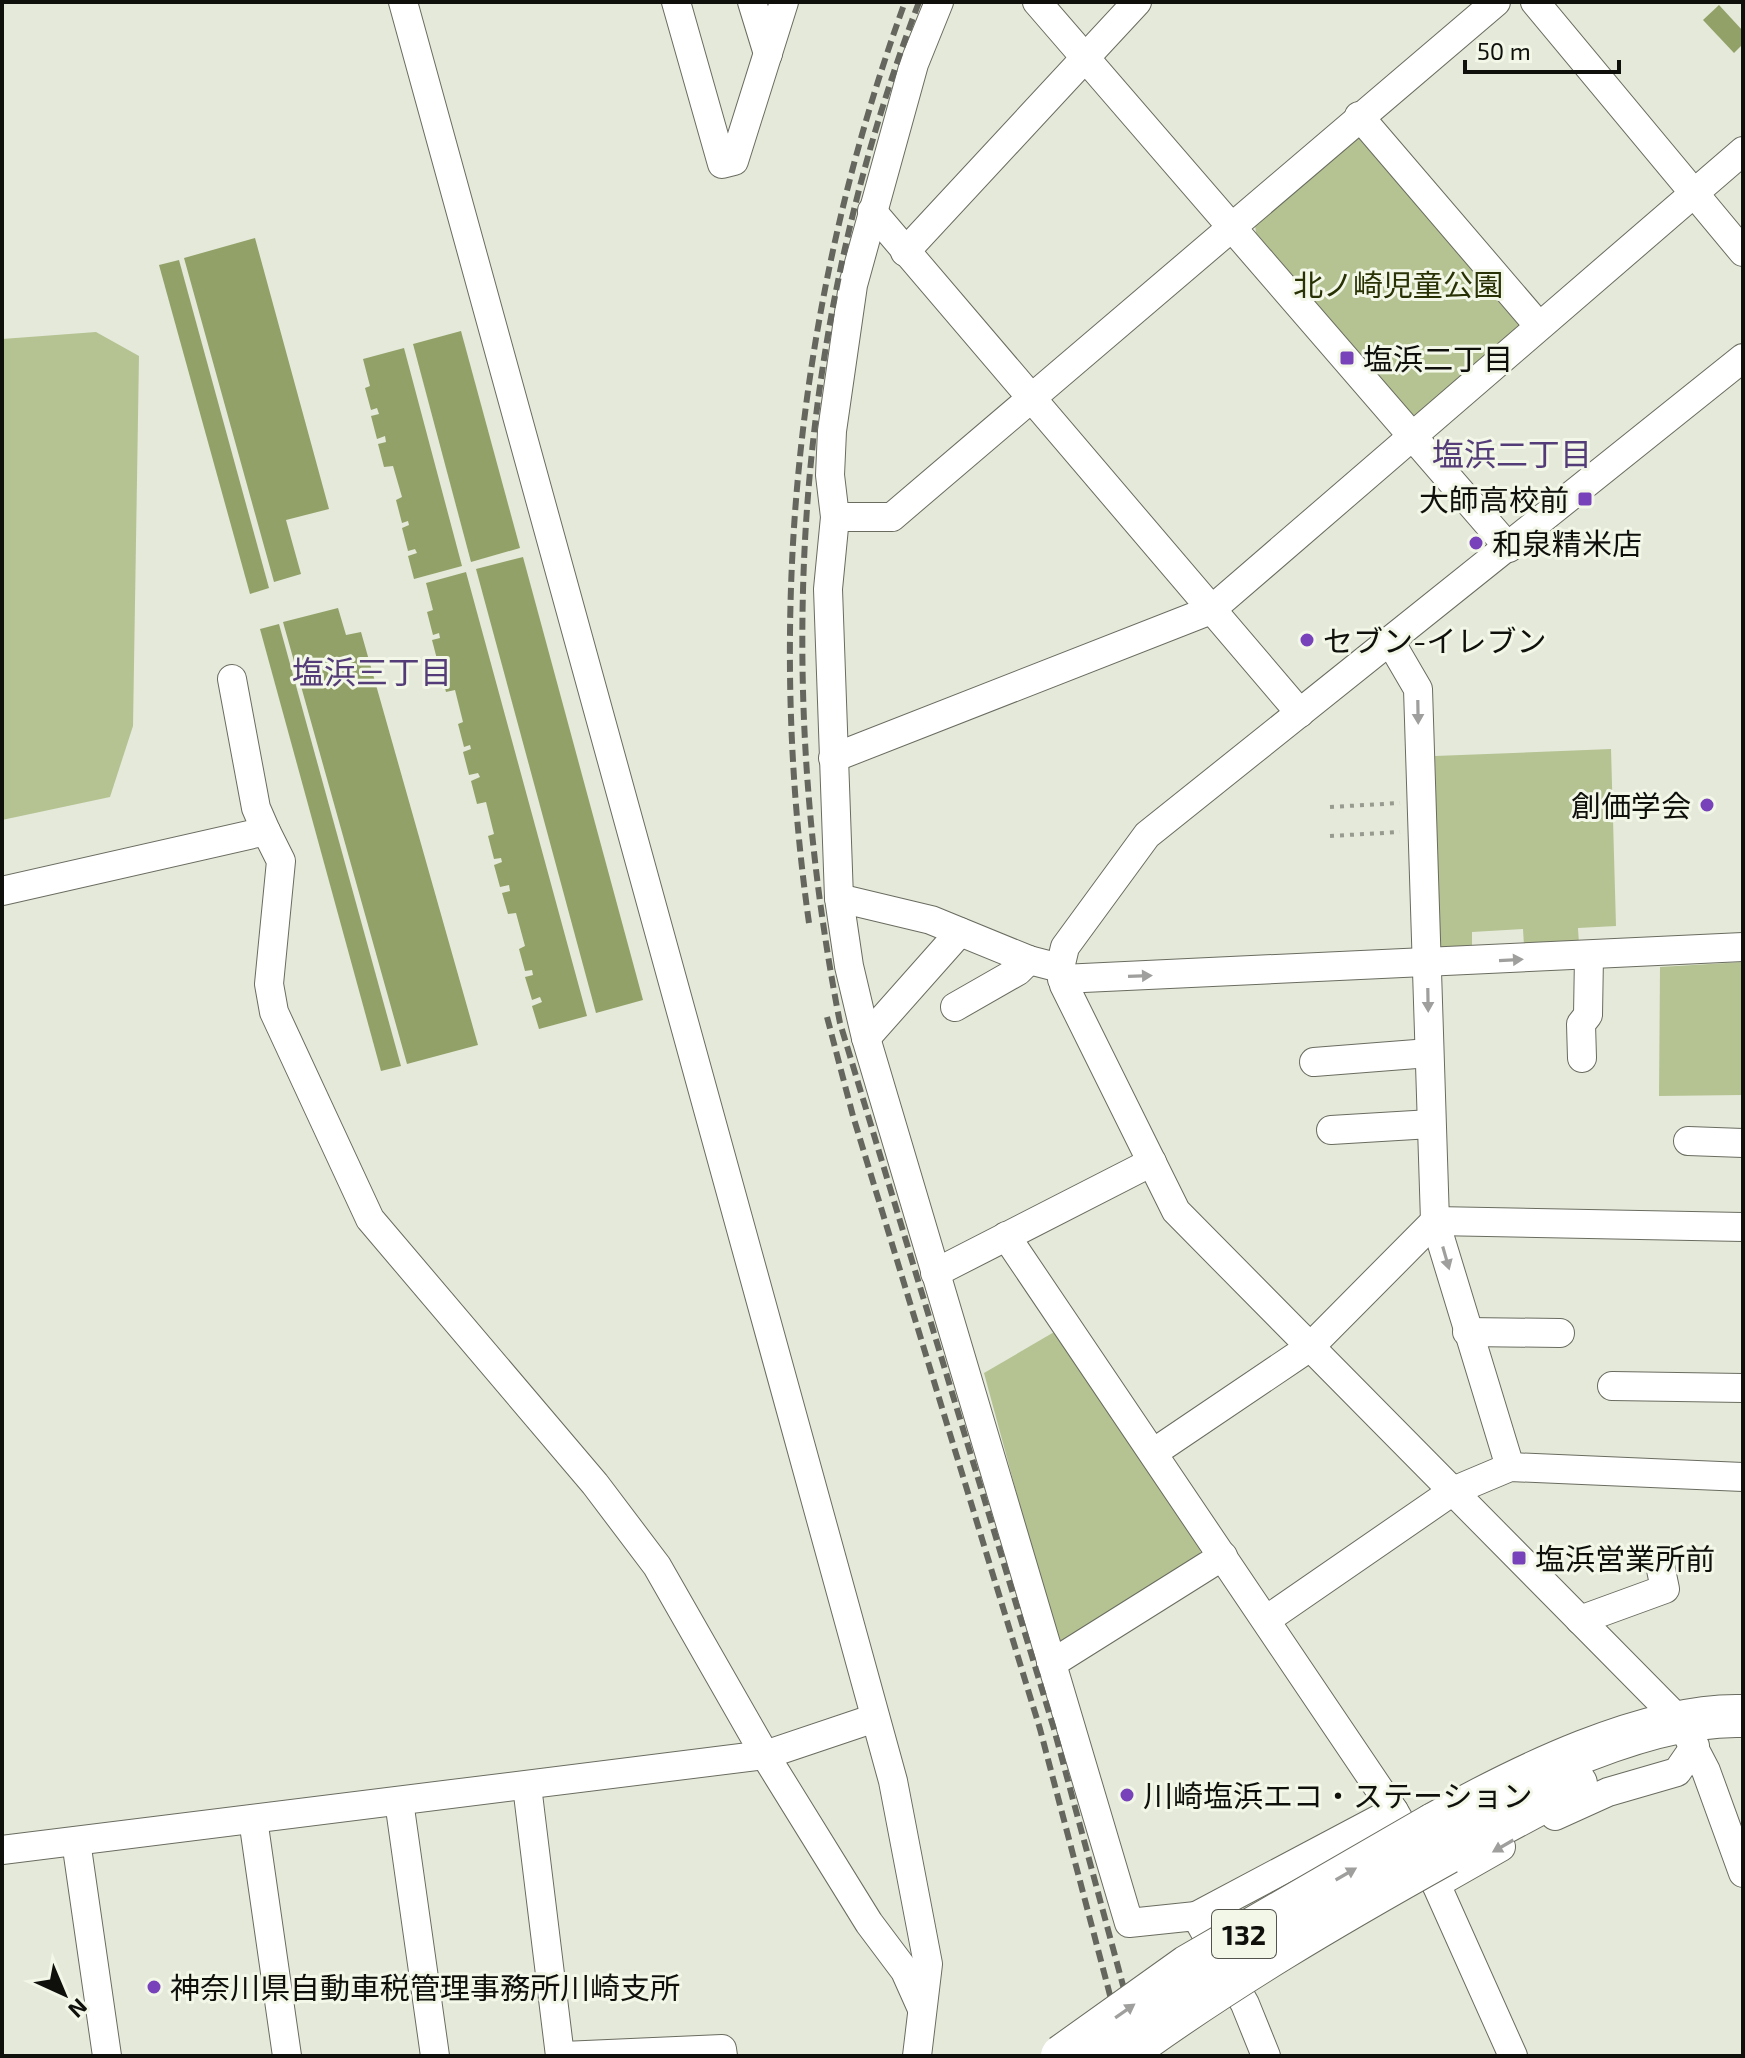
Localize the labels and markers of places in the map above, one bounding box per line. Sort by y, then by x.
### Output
place label: 塩浜二丁目 [1363,340,1513,376]
marker: 塩浜二丁目 [1338,349,1356,367]
place label: 大師高校前 [1419,481,1569,517]
marker: 大師高校前 [1576,490,1594,508]
place label: 和泉精米店 [1492,525,1642,561]
marker: 和泉精米店 [1467,534,1485,552]
place label: セブン-イレブン [1323,622,1546,658]
marker: セブン-イレブン [1298,631,1316,649]
place label: 創価学会 [1571,787,1691,823]
marker: 創価学会 [1698,796,1716,814]
place label: 塩浜営業所前 [1535,1540,1715,1576]
marker: 塩浜営業所前 [1510,1549,1528,1567]
place label: 川崎塩浜エコ・ステーション [1143,1777,1532,1813]
marker: 川崎塩浜エコ・ステーション [1118,1786,1136,1804]
place label: 神奈川県自動車税管理事務所川崎支所 [170,1969,680,2005]
marker: 神奈川県自動車税管理事務所川崎支所 [145,1978,163,1996]

